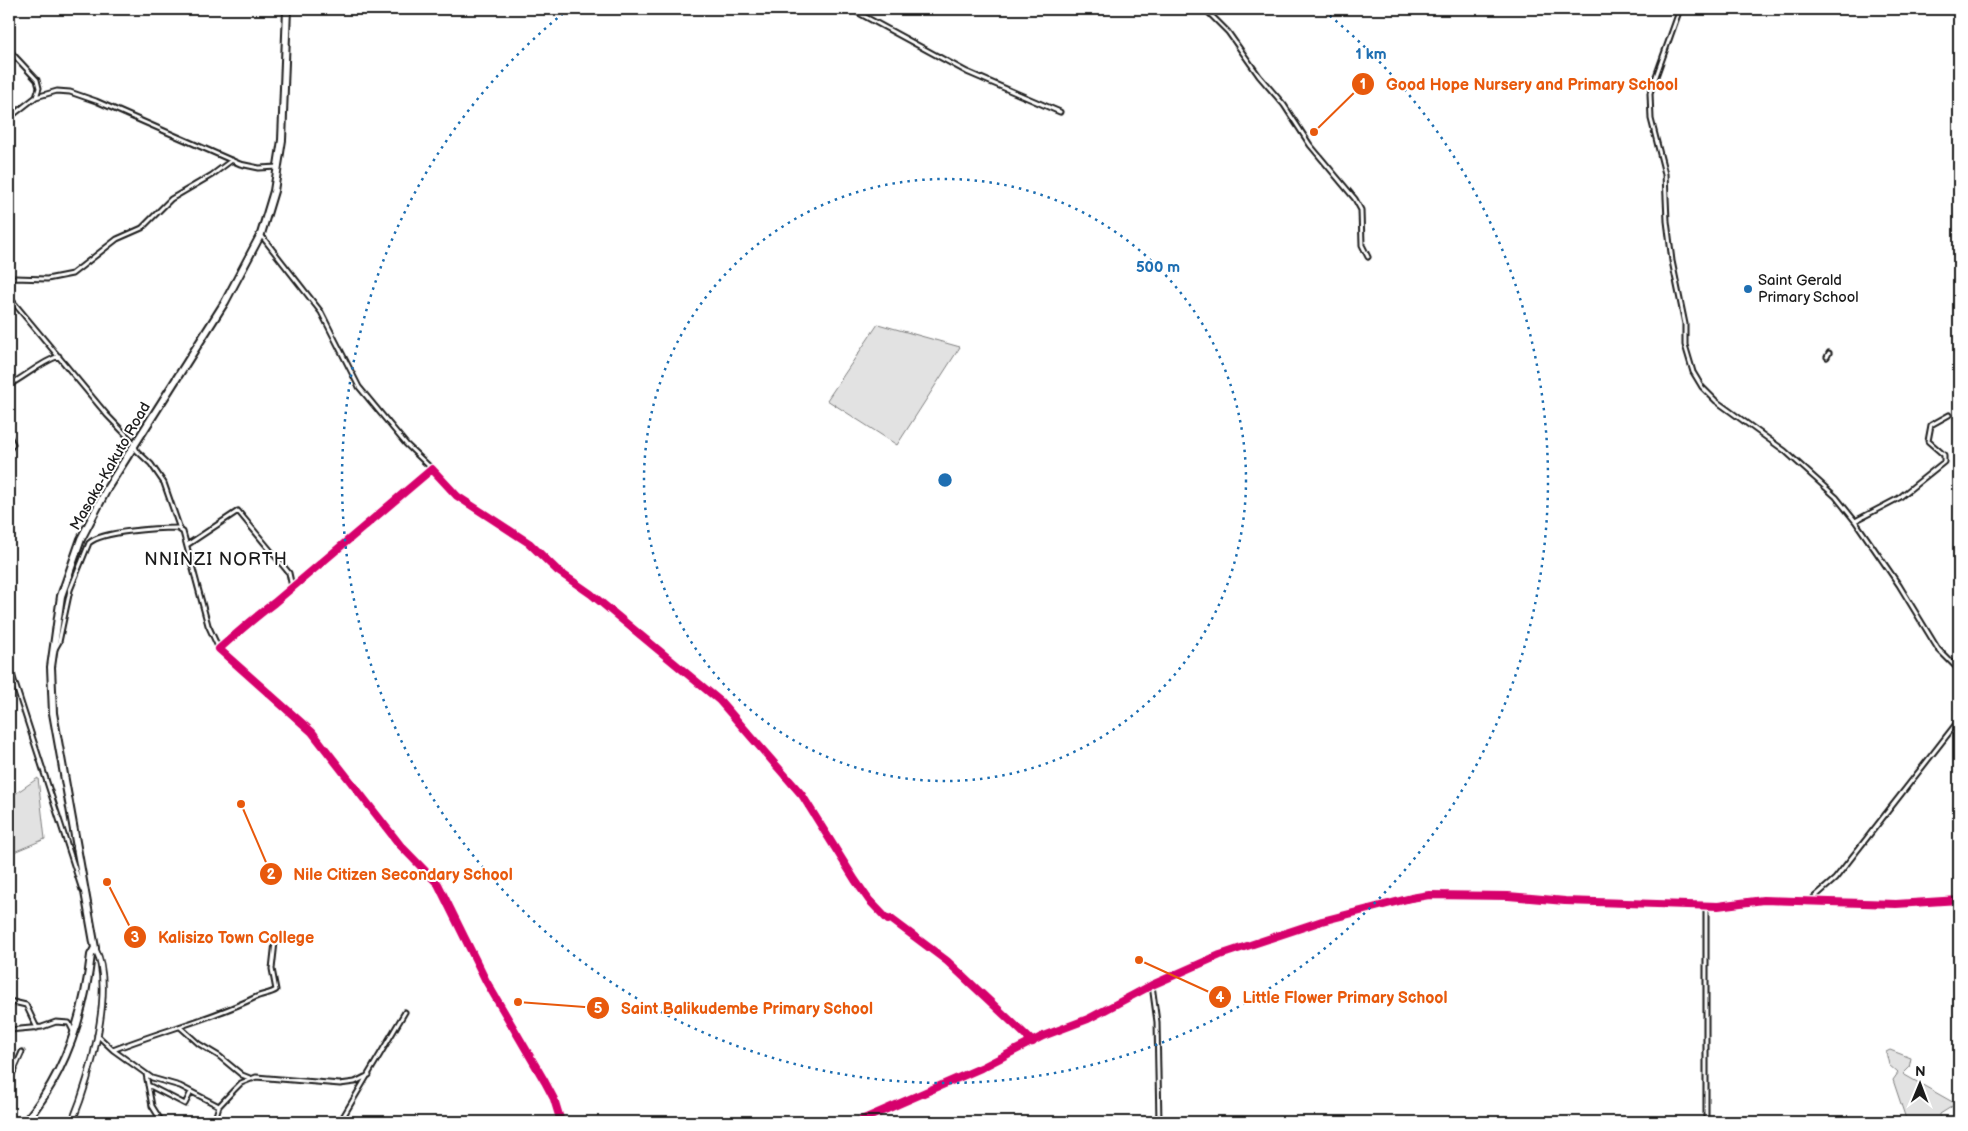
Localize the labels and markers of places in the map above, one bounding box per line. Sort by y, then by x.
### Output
callout: Good Hope Nursery and Primary School [1351,68,1688,99]
place label: Saint Gerald Primary School [1758,271,1859,307]
marker: Saint Gerald Primary School [1742,283,1754,295]
centre of rings [936,471,954,489]
callout: Nile Citizen Secondary School [258,859,523,890]
callout: Kalisizo Town College [123,922,324,953]
callout: Little Flower Primary School [1208,982,1458,1013]
callout: Saint Balikudembe Primary School [586,993,883,1024]

